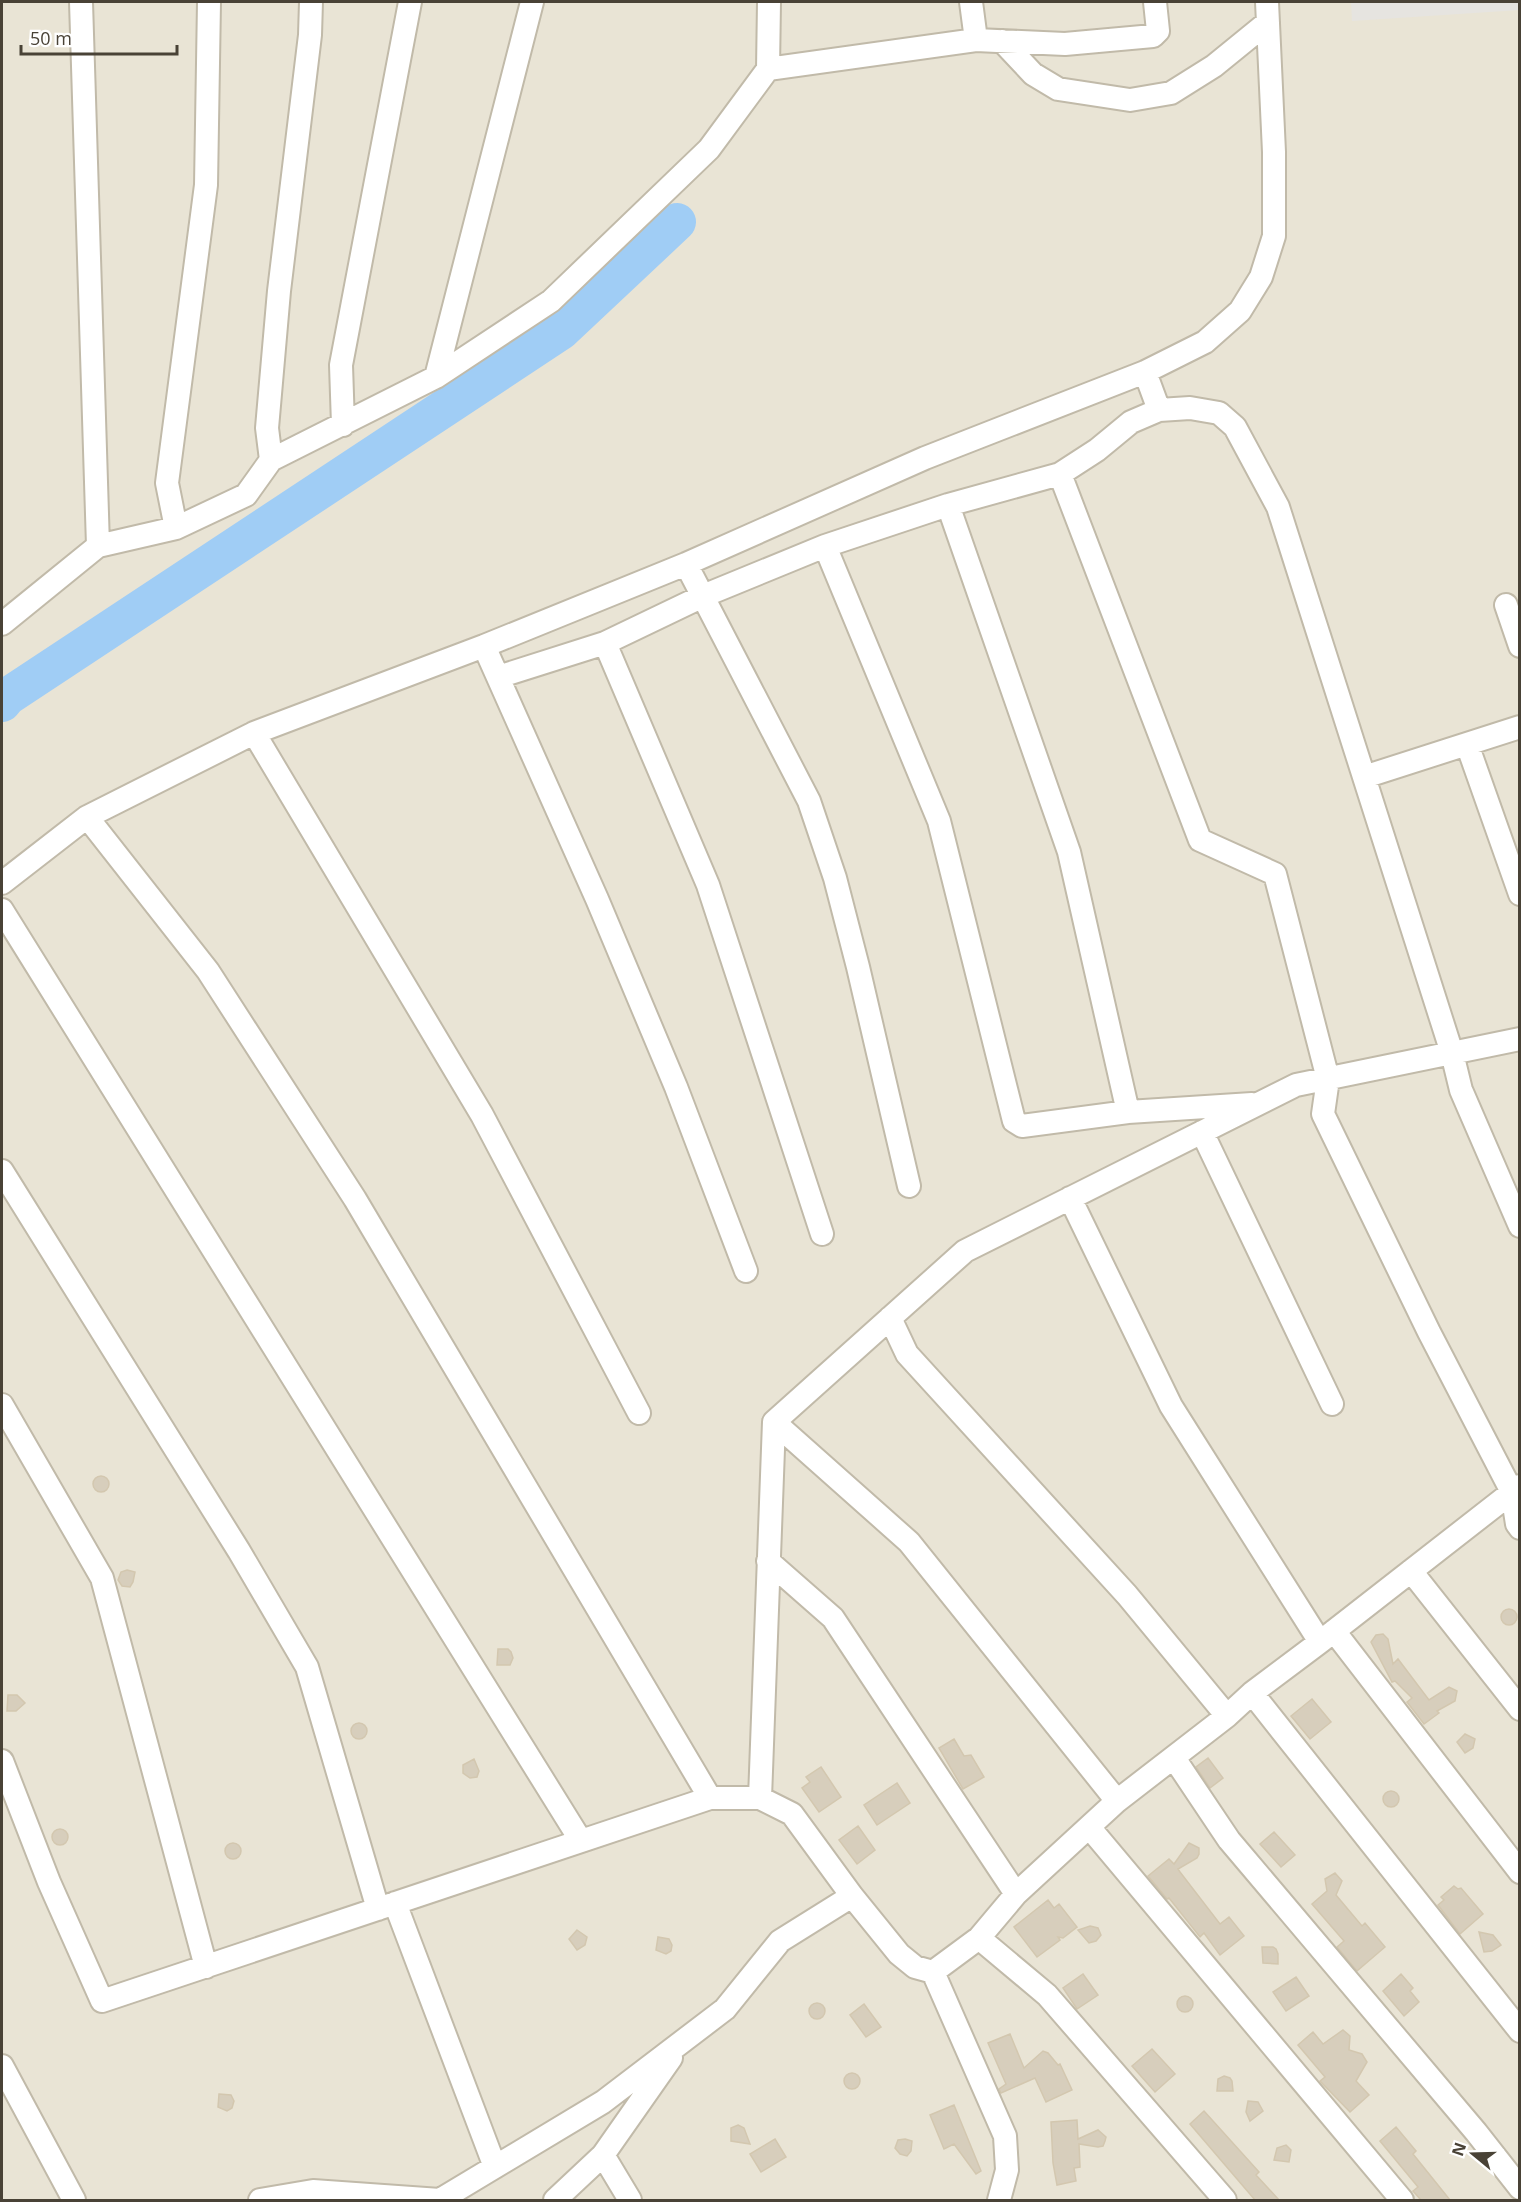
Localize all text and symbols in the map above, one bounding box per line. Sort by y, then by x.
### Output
scale bar [21,18,177,56]
text: 50 m [30,26,72,50]
north arrow [1443,2124,1503,2184]
text: N [1446,2139,1471,2159]

